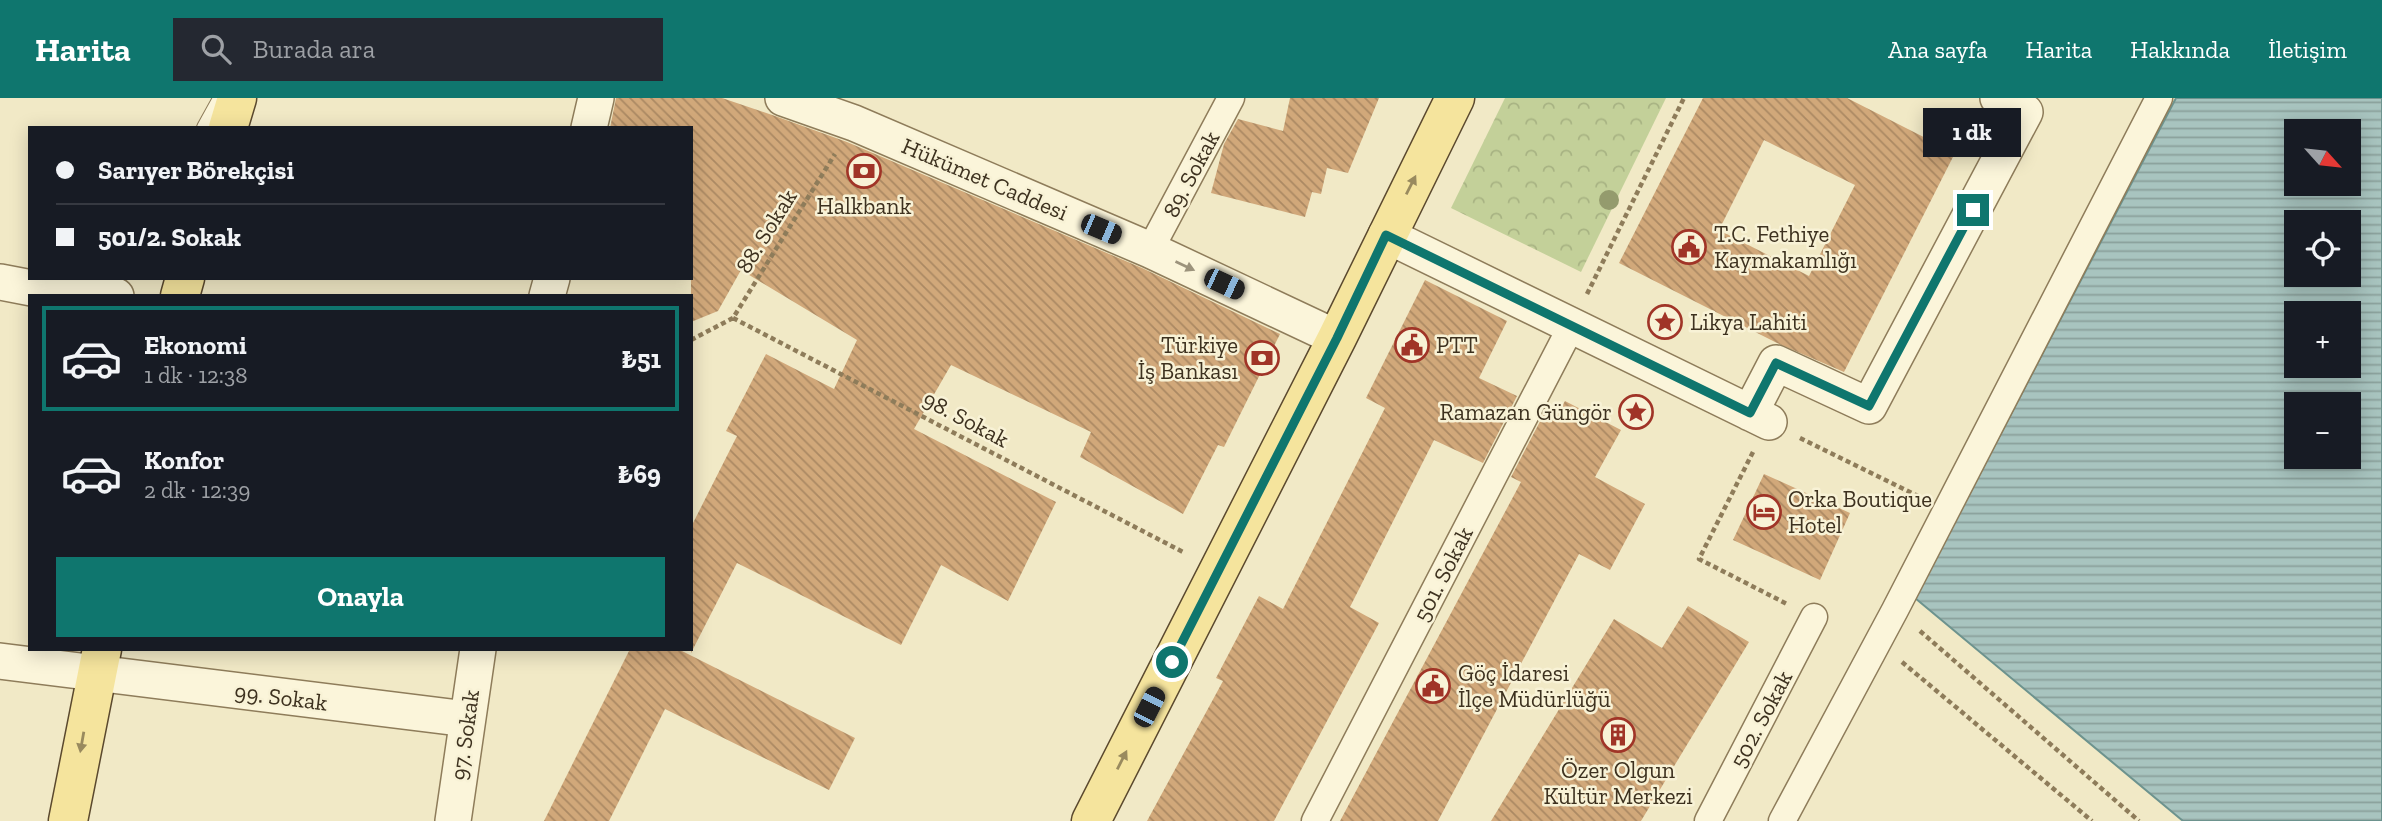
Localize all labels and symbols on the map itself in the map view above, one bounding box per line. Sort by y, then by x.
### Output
callout: 1 dk [1924,108,2022,158]
north arrow [2284,119,2361,196]
street label: 89. Sokak [1157,126,1225,222]
street label: Hükümet Caddesi [898,131,1072,227]
bank icon: Halkbank [845,152,883,190]
one-way arrow [1406,175,1417,195]
street label: 88. Sokak [729,184,803,278]
place label: Halkbank [817,192,911,220]
route end [1957,194,1989,226]
car [1078,211,1125,247]
place label: T.C. Fethiye Kaymakamlığı [1714,220,1857,274]
public building icon: T.C. Fethiye Kaymakamlığı [1670,228,1708,266]
one-way arrow [1175,260,1195,272]
car [1201,266,1248,302]
place icon: Likya Lahiti [1646,303,1684,341]
place label: Likya Lahiti [1690,308,1807,336]
public building icon: PTT [1393,326,1431,364]
place label: Türkiye İş Bankası [1138,331,1238,385]
place label: PTT [1436,331,1478,359]
bank icon: Türkiye İş Bankası [1243,339,1281,377]
street label: 98. Sokak [918,385,1014,453]
place icon: Ramazan Güngör [1617,393,1655,431]
place label: Ramazan Güngör [1440,398,1612,426]
place label: Orka Boutique Hotel [1788,485,1932,539]
hotel icon: Orka Boutique Hotel [1745,493,1783,531]
street label: 501. Sokak [1407,522,1479,626]
route start [1156,646,1188,678]
place label: Göç İdaresi İlçe Müdürlüğü [1458,659,1611,713]
street label: 502. Sokak [1724,666,1798,772]
public building icon: Göç İdaresi İlçe Müdürlüğü [1414,667,1452,705]
street label: 99. Sokak [233,677,329,717]
car [1131,684,1168,730]
street label: 97. Sokak [445,688,485,782]
building icon: Özer Olgun Kültür Merkezi [1599,716,1637,754]
one-way arrow [76,731,87,753]
one-way arrow [1117,750,1128,770]
place label: Özer Olgun Kültür Merkezi [1543,756,1693,810]

